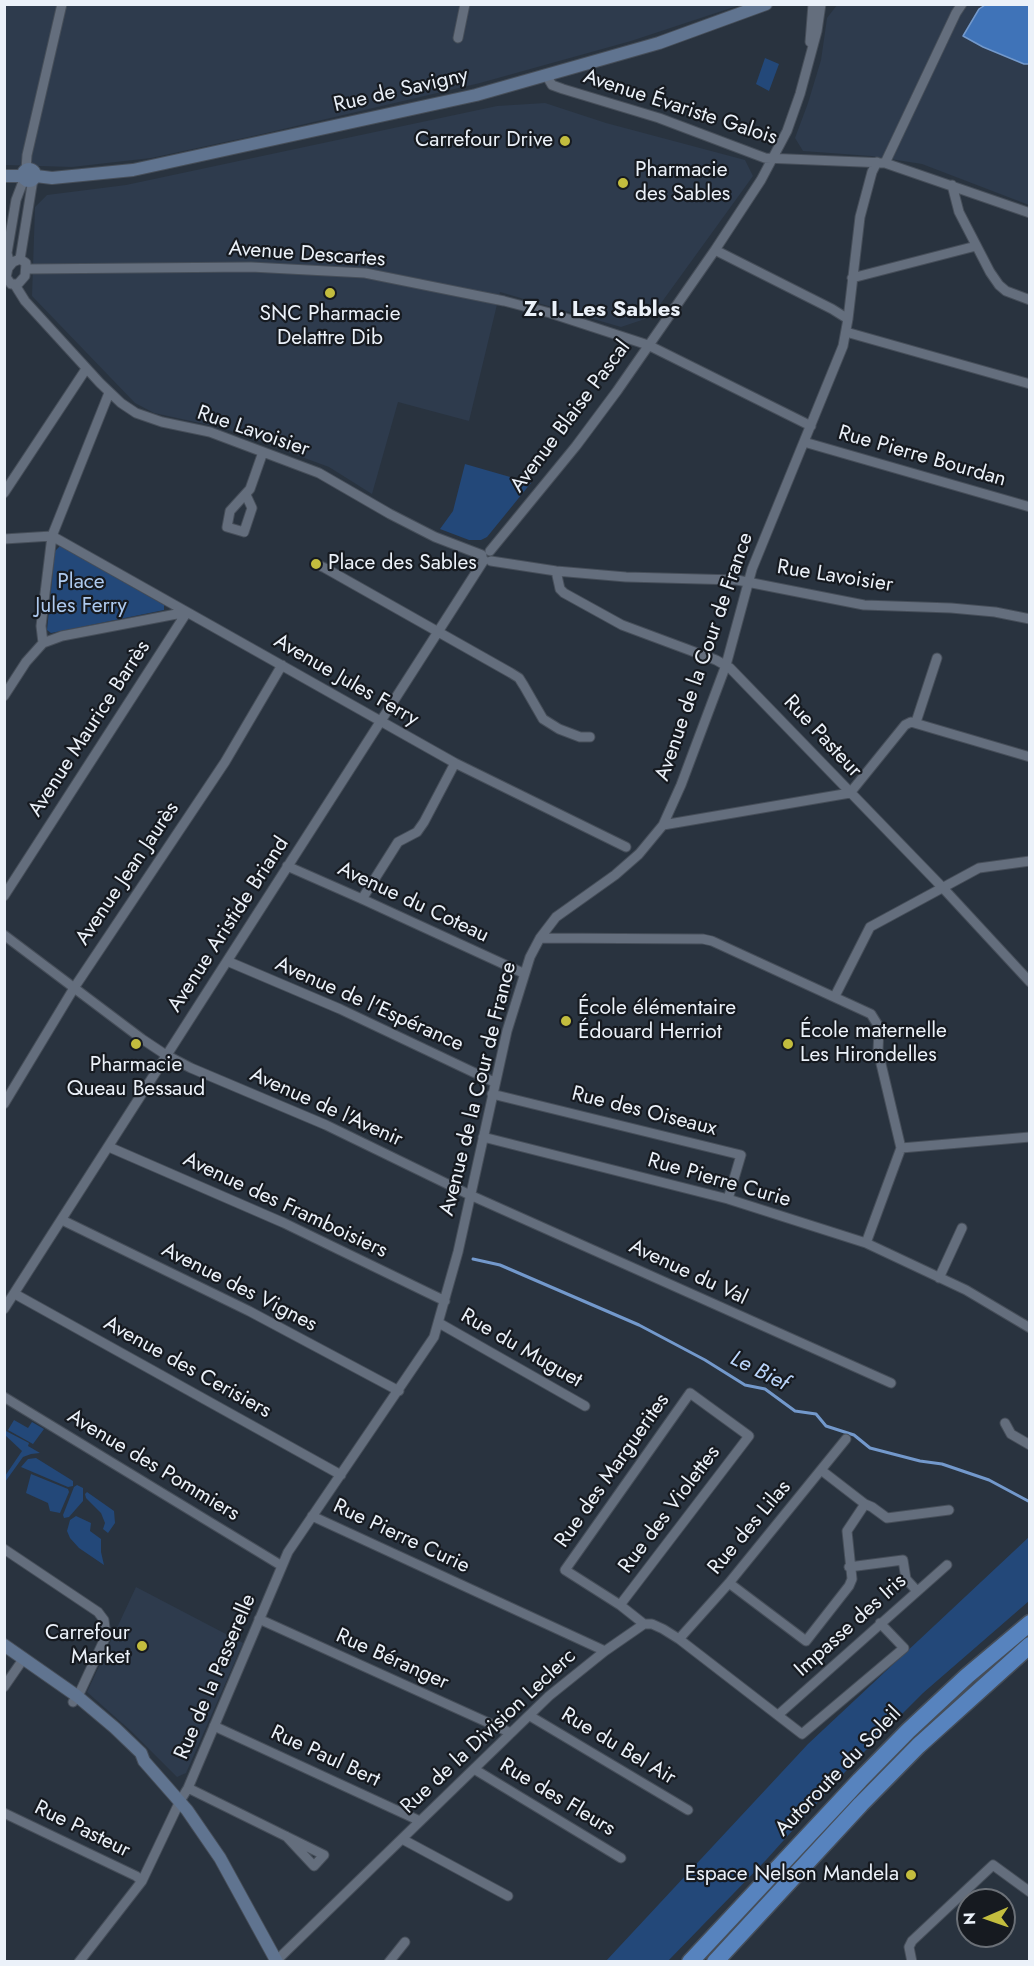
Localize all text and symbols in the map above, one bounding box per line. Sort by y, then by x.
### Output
street label: Rue de Savigny [331,63,471,119]
street label: Avenue Évariste Galois [580,65,780,151]
place label: Carrefour Drive [415,128,553,154]
marker: Carrefour Drive [558,134,572,148]
place label: Pharmacie des Sables [635,158,730,208]
marker: Pharmacie des Sables [616,176,630,190]
street label: Avenue Descartes [228,237,386,273]
marker: SNC Pharmacie Delattre Dib [323,286,337,300]
district label: Z. I. Les Sables [524,298,680,324]
place label: SNC Pharmacie Delattre Dib [259,302,401,352]
street label: Avenue Blaise Pascal [506,336,636,498]
street label: Rue Lavoisier [194,401,312,463]
street label: Rue Pierre Bourdan [835,421,1009,493]
street label: Avenue de la Cour de France [651,530,759,784]
place label: Place des Sables [328,551,477,577]
street label: Rue Lavoisier [775,555,895,599]
marker: Place des Sables [309,557,323,571]
park label: Place Jules Ferry [35,570,127,620]
street label: Avenue Jules Ferry [269,629,423,733]
street label: Avenue Maurice Barrès [24,636,156,822]
street label: Rue Pasteur [778,691,866,783]
street label: Avenue Jean Jaurès [71,798,185,950]
street label: Avenue Aristide Briand [163,833,295,1017]
street label: Avenue du Coteau [333,857,493,949]
street label: Avenue de l'Espérance [271,952,467,1058]
street label: Avenue de la Cour de France [435,959,523,1219]
place label: École élémentaire Édouard Herriot [578,996,736,1046]
marker: École élémentaire Édouard Herriot [559,1014,573,1028]
place label: École maternelle Les Hirondelles [800,1019,947,1069]
marker: Pharmacie Queau Bessaud [129,1037,143,1051]
marker: École maternelle Les Hirondelles [781,1037,795,1051]
place label: Pharmacie Queau Bessaud [67,1053,205,1103]
street label: Avenue de l'Avenir [246,1063,406,1153]
street label: Rue des Oiseaux [569,1082,719,1142]
street label: Avenue des Framboisiers [179,1148,391,1264]
street label: Rue Pierre Curie [645,1149,793,1213]
street label: Avenue du Val [625,1235,751,1311]
street label: Avenue des Vignes [157,1238,321,1338]
street label: Rue du Muguet [456,1304,586,1394]
street label: Avenue des Cerisiers [99,1312,275,1424]
water label: Le Bief [725,1346,793,1398]
street label: Rue des Marguerites [550,1389,676,1553]
street label: Avenue des Pommiers [62,1405,244,1527]
street label: Rue des Violettes [614,1441,726,1579]
street label: Rue des Lilas [703,1476,797,1580]
street label: Rue Pierre Curie [329,1494,473,1580]
street label: Impasse des Iris [790,1569,912,1683]
street label: Rue de la Passerelle [170,1591,262,1763]
place label: Carrefour Market [45,1621,130,1671]
street label: Rue Béranger [332,1624,452,1696]
marker: Carrefour Market [135,1639,149,1653]
street label: Rue de la Division Leclerc [396,1644,582,1820]
street label: Autoroute du Soleil [771,1702,907,1842]
street label: Rue du Bel Air [556,1703,680,1791]
street label: Rue Paul Bert [266,1721,384,1793]
street label: Rue des Fleurs [495,1754,619,1842]
street label: Rue Pasteur [30,1796,134,1864]
place label: Espace Nelson Mandela [685,1862,899,1888]
marker: Espace Nelson Mandela [904,1868,918,1882]
north arrow [956,1888,1016,1948]
text: N [958,1912,981,1925]

